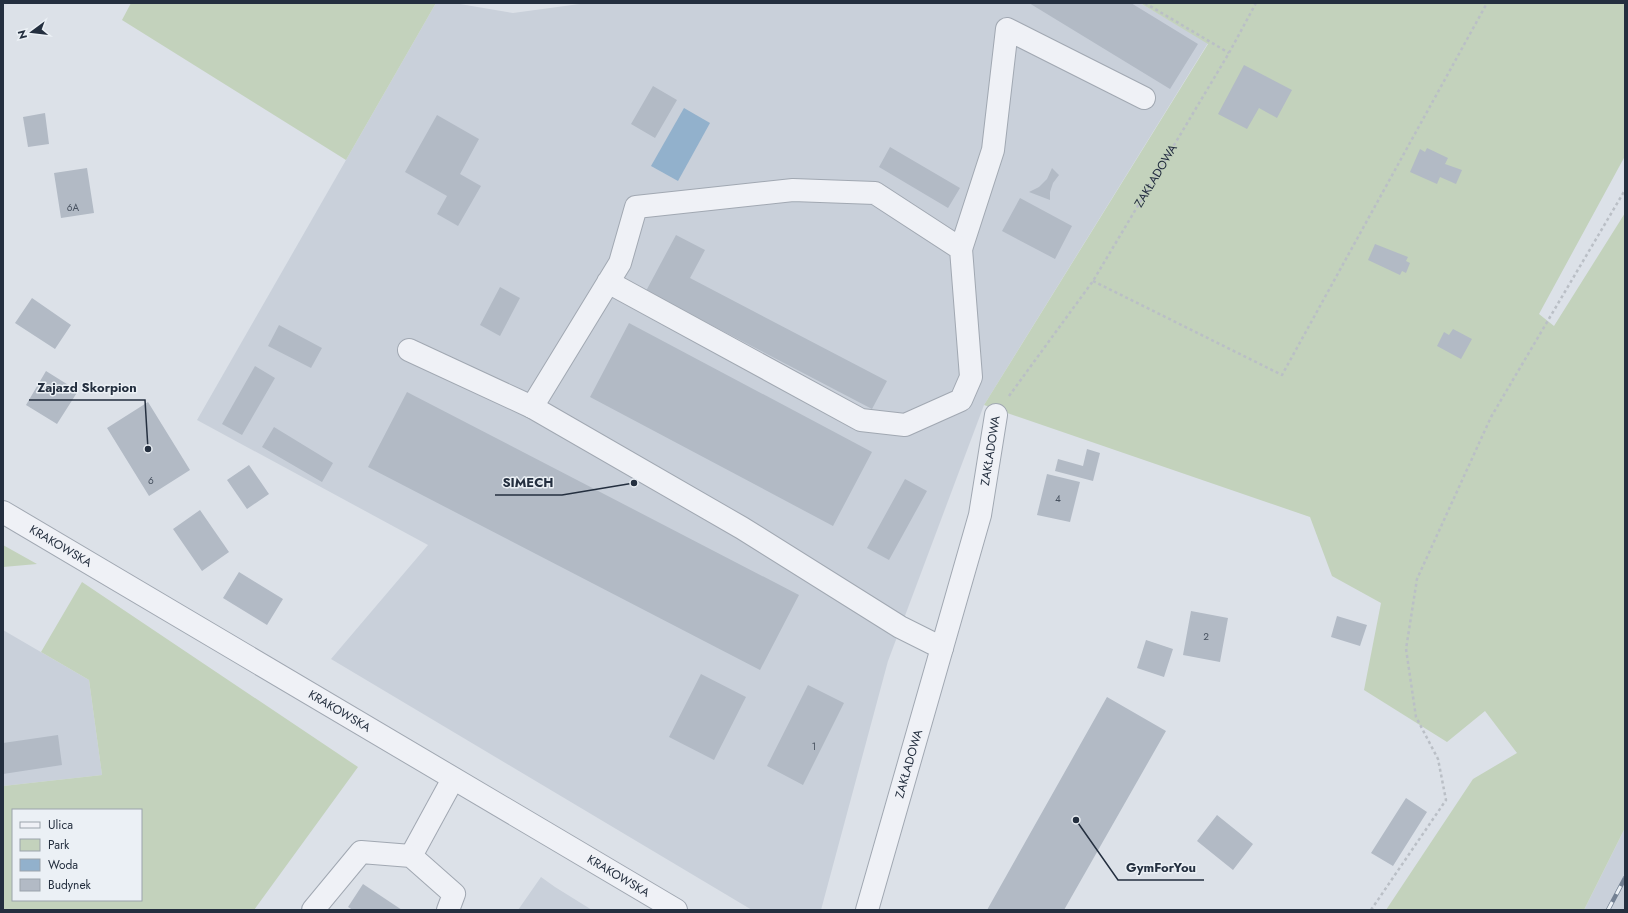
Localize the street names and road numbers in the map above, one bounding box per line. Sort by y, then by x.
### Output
street label: ZAKŁADOWA [1130,141,1182,211]
street label: ZAKŁADOWA [976,414,1005,487]
street label: KRAKOWSKA [26,521,95,572]
street label: KRAKOWSKA [305,685,374,737]
street label: ZAKŁADOWA [890,727,927,800]
street label: KRAKOWSKA [584,850,653,902]

